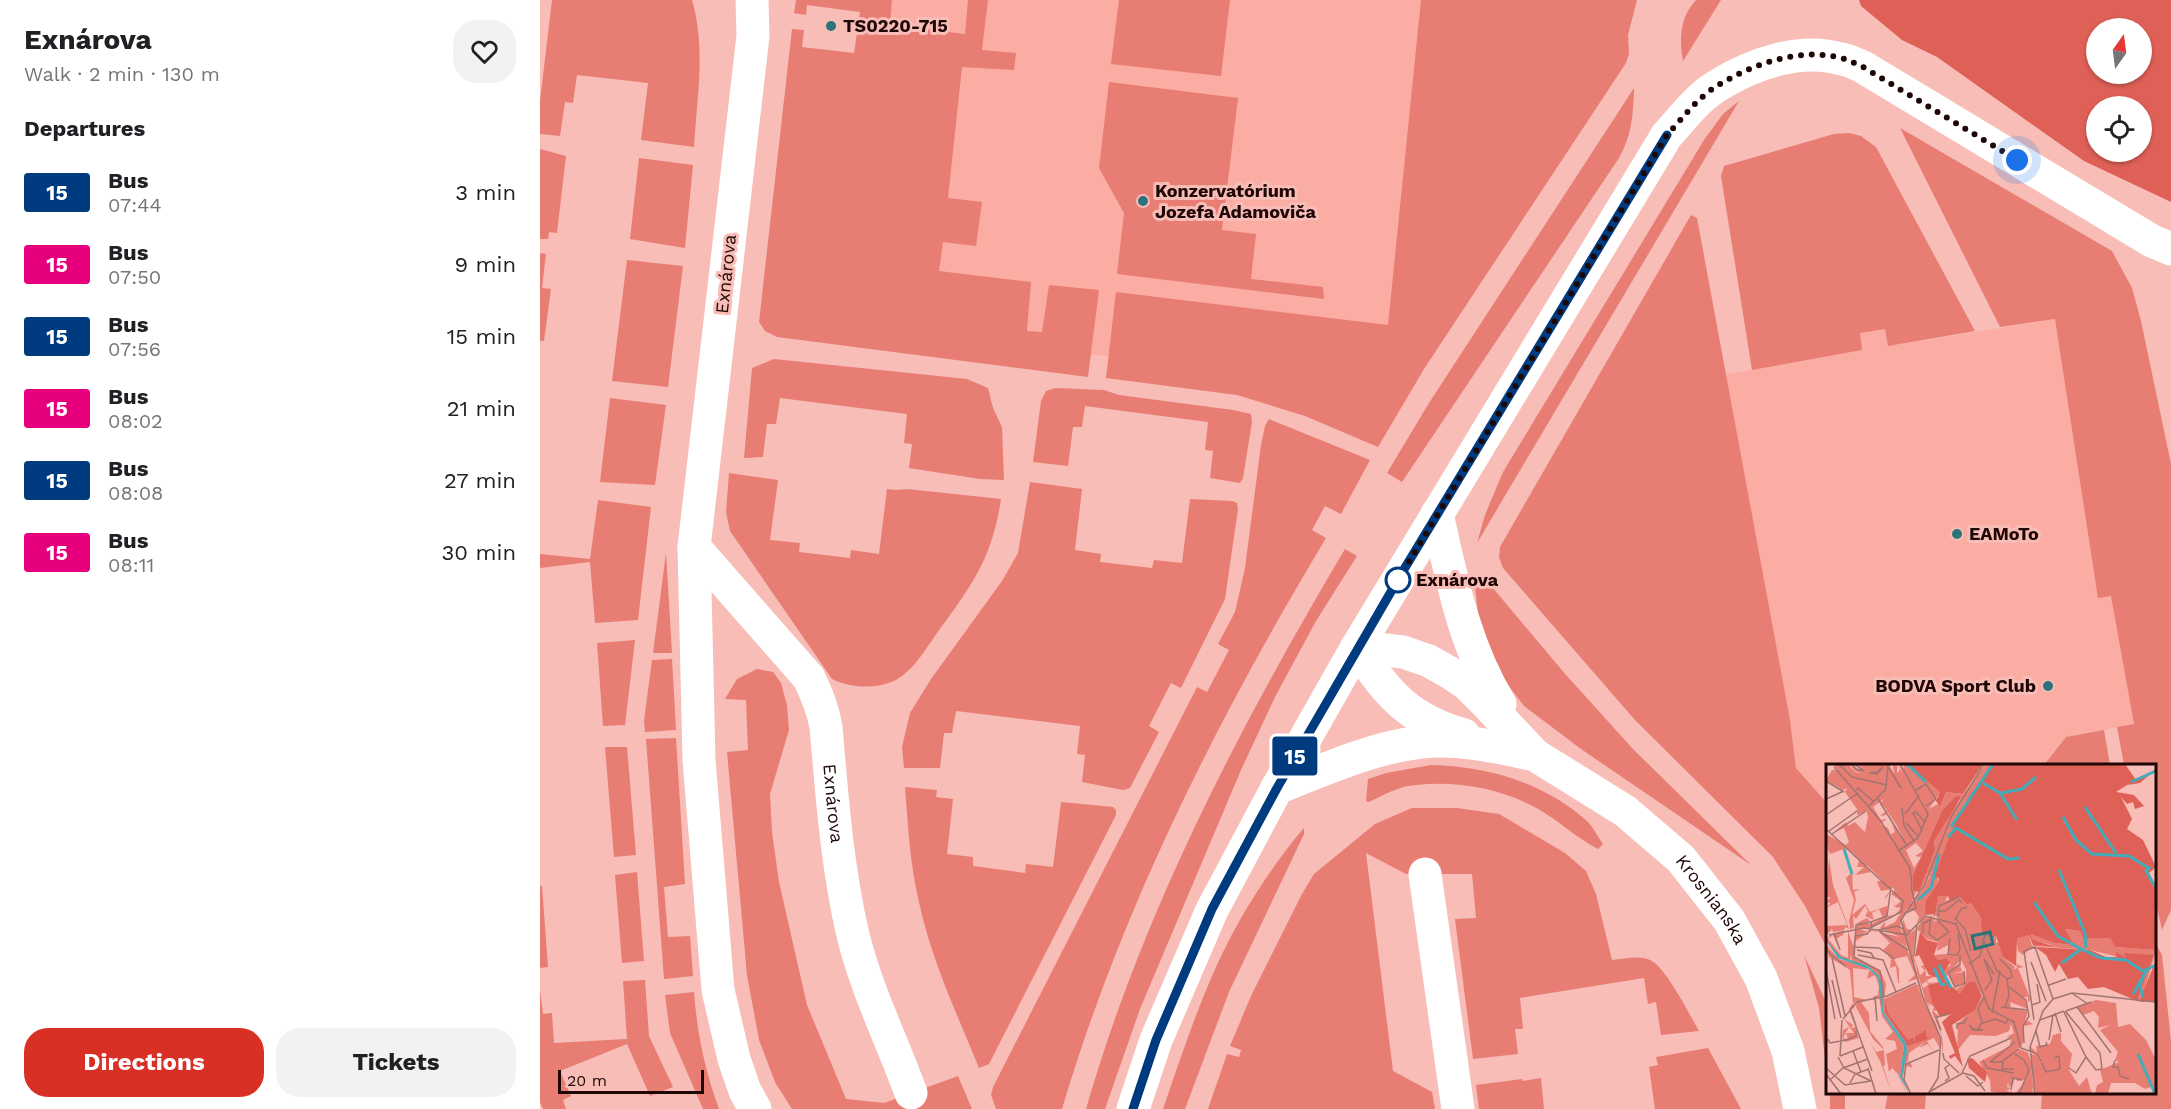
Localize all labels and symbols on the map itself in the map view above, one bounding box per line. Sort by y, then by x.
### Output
place label: TS0220-715 [843,15,948,36]
north arrow [2086,18,2152,84]
marker: TS0220-715 [824,19,838,33]
your location [2002,145,2032,175]
place label: Konzervatórium Jozefa Adamoviča [1155,180,1316,222]
marker: Konzervatórium Jozefa Adamoviča [1136,194,1150,208]
street label: Exnárova [711,233,740,315]
place label: EAMoTo [1969,523,2039,544]
marker: EAMoTo [1950,527,1964,541]
marker: Exnárova [1385,567,1411,593]
place label: Exnárova [1416,569,1499,590]
place label: BODVA Sport Club [1875,675,2036,696]
marker: BODVA Sport Club [2041,679,2055,693]
line badge: 15 [1268,736,1322,776]
street label: Exnárova [819,763,848,844]
inset map [1826,764,2156,1094]
street label: Krosnianska [1672,850,1751,948]
scale bar [558,1067,704,1094]

